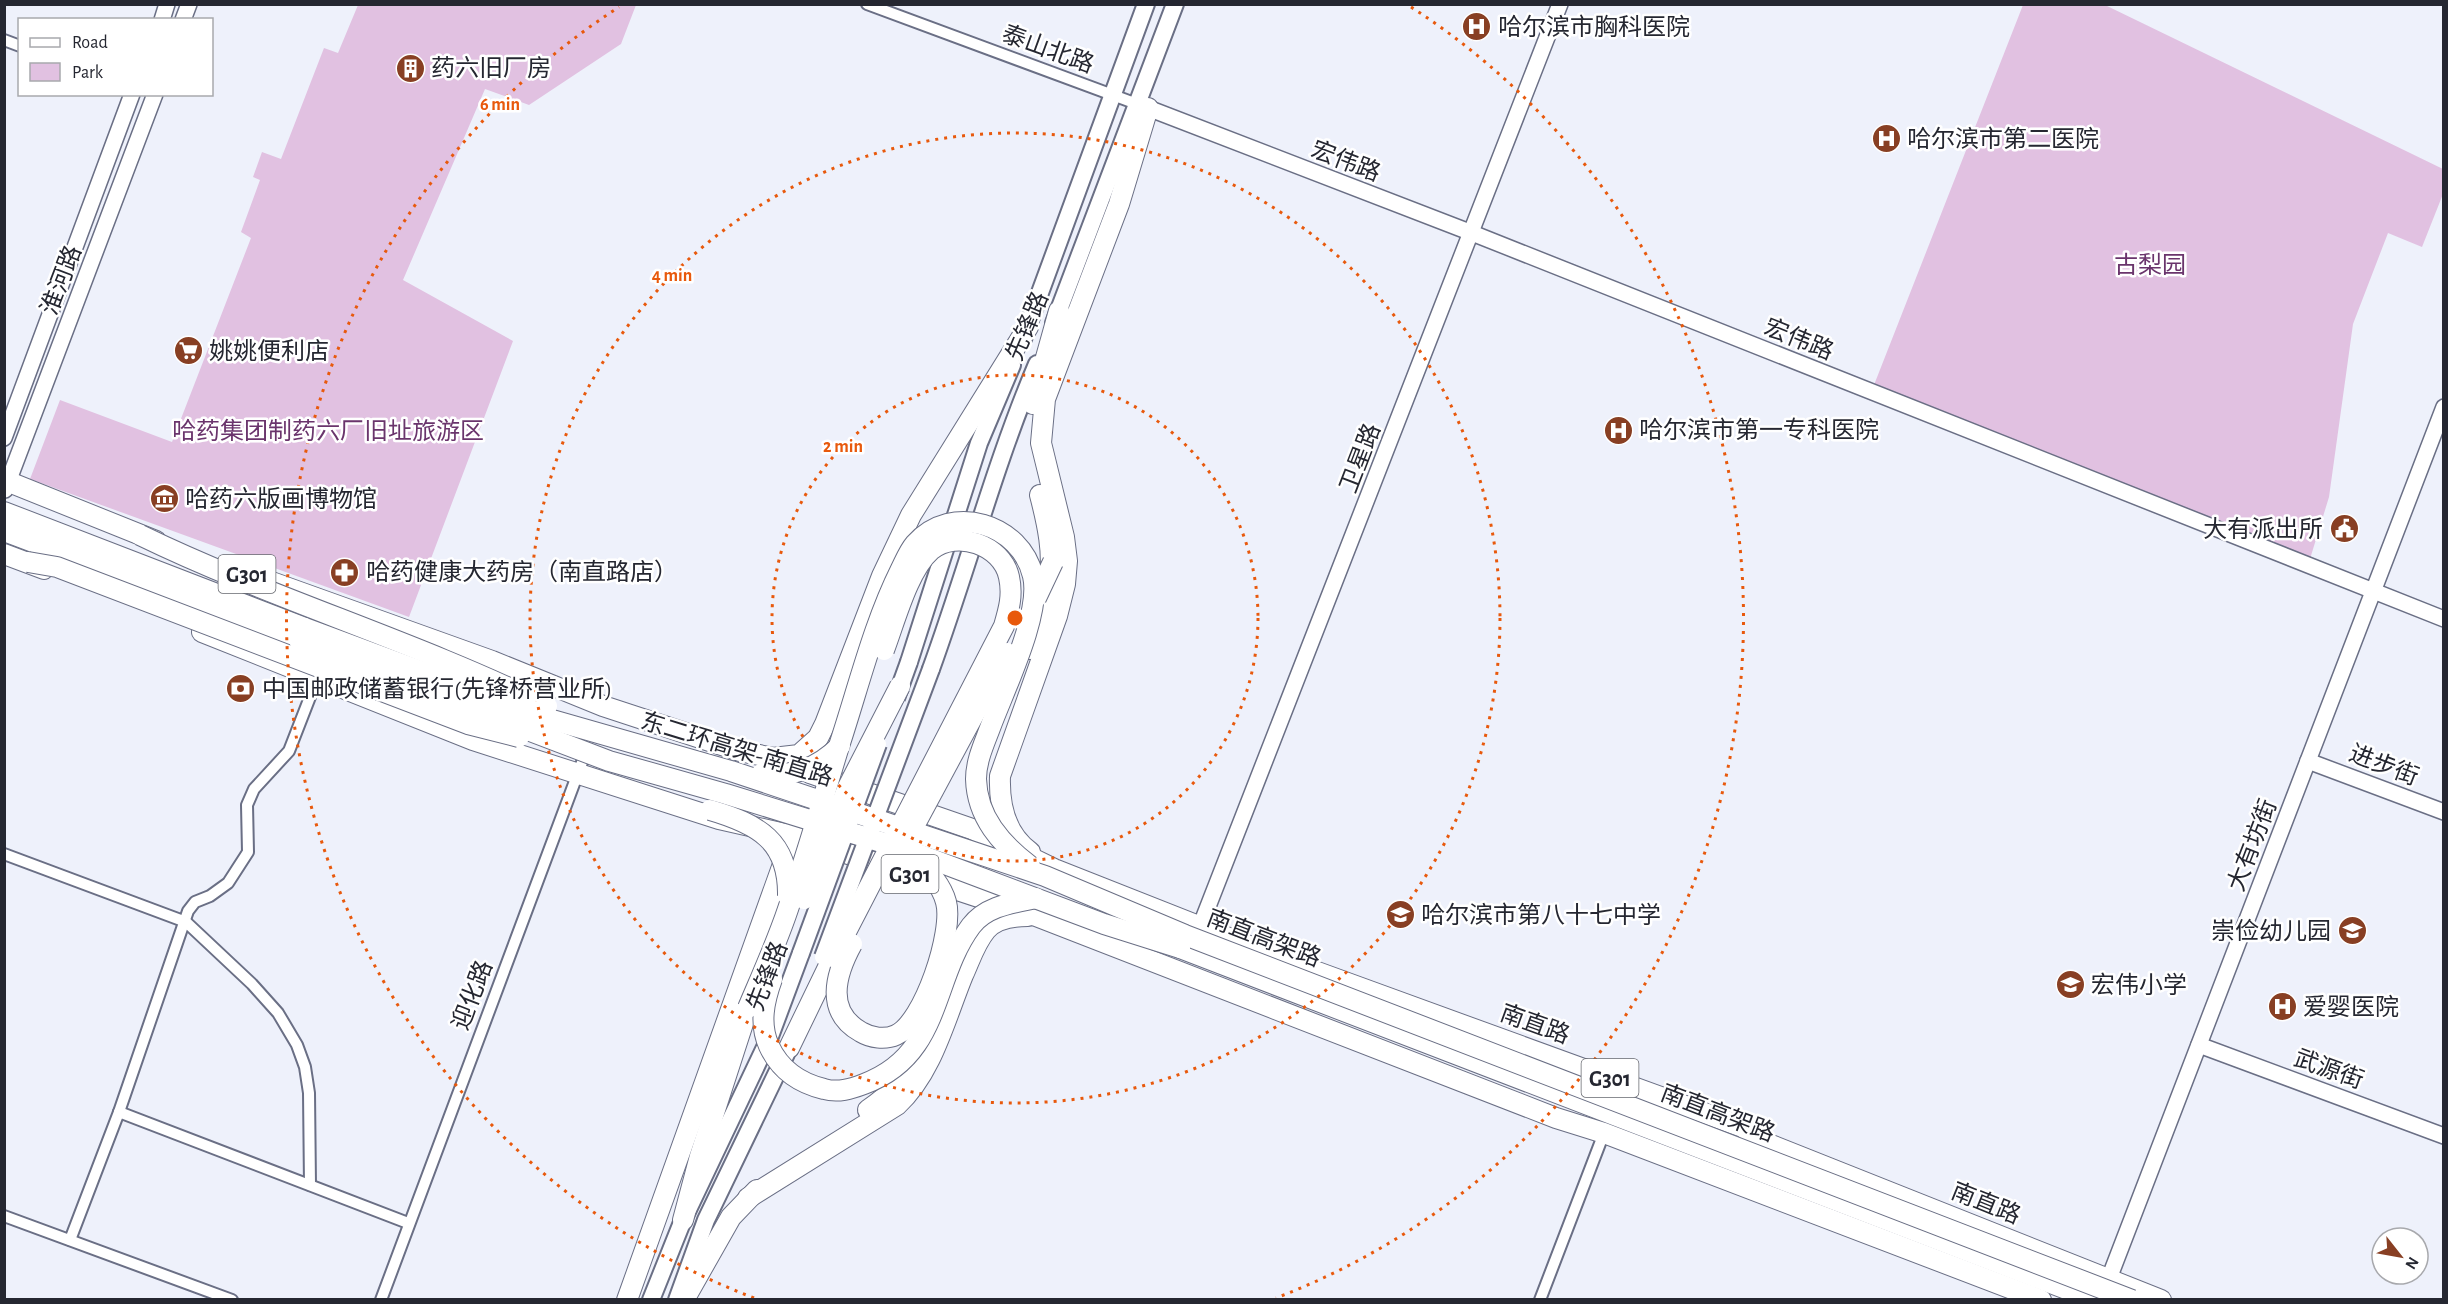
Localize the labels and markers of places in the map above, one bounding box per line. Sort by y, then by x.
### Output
hospital icon: 哈尔滨市胸科医院 [1461,11,1493,43]
place label: 哈尔滨市胸科医院 [1498,14,1690,40]
building icon: 药六旧厂房 [394,52,426,84]
place label: 药六旧厂房 [431,55,551,81]
hospital icon: 哈尔滨市第二医院 [1870,123,1902,155]
place label: 哈尔滨市第二医院 [1907,126,2099,152]
supermarket icon: 姚姚便利店 [172,335,204,367]
place label: 姚姚便利店 [209,339,329,364]
hospital icon: 哈尔滨市第一专科医院 [1602,414,1634,446]
place label: 哈尔滨市第一专科医院 [1639,417,1879,443]
museum icon: 哈药六版画博物馆 [148,483,180,515]
place label: 哈药六版画博物馆 [185,486,377,512]
public building icon: 大有派出所 [2328,513,2360,545]
place label: 大有派出所 [2203,516,2323,542]
pharmacy icon: 哈药健康大药房（南直路店） [329,556,361,588]
place label: 哈药健康大药房（南直路店） [366,559,678,585]
centre of rings [1005,608,1025,628]
bank icon: 中国邮政储蓄银行(先锋桥营业所) [225,673,257,705]
place label: 中国邮政储蓄银行(先锋桥营业所) [262,676,612,702]
school or university icon: 哈尔滨市第八十七中学 [1384,899,1416,931]
place label: 哈尔滨市第八十七中学 [1421,902,1661,928]
school or university icon: 崇俭幼儿园 [2336,915,2368,947]
place label: 崇俭幼儿园 [2211,918,2331,944]
school or university icon: 宏伟小学 [2054,969,2086,1001]
place label: 宏伟小学 [2091,972,2187,998]
hospital icon: 爱婴医院 [2266,991,2298,1023]
place label: 爱婴医院 [2303,994,2399,1020]

